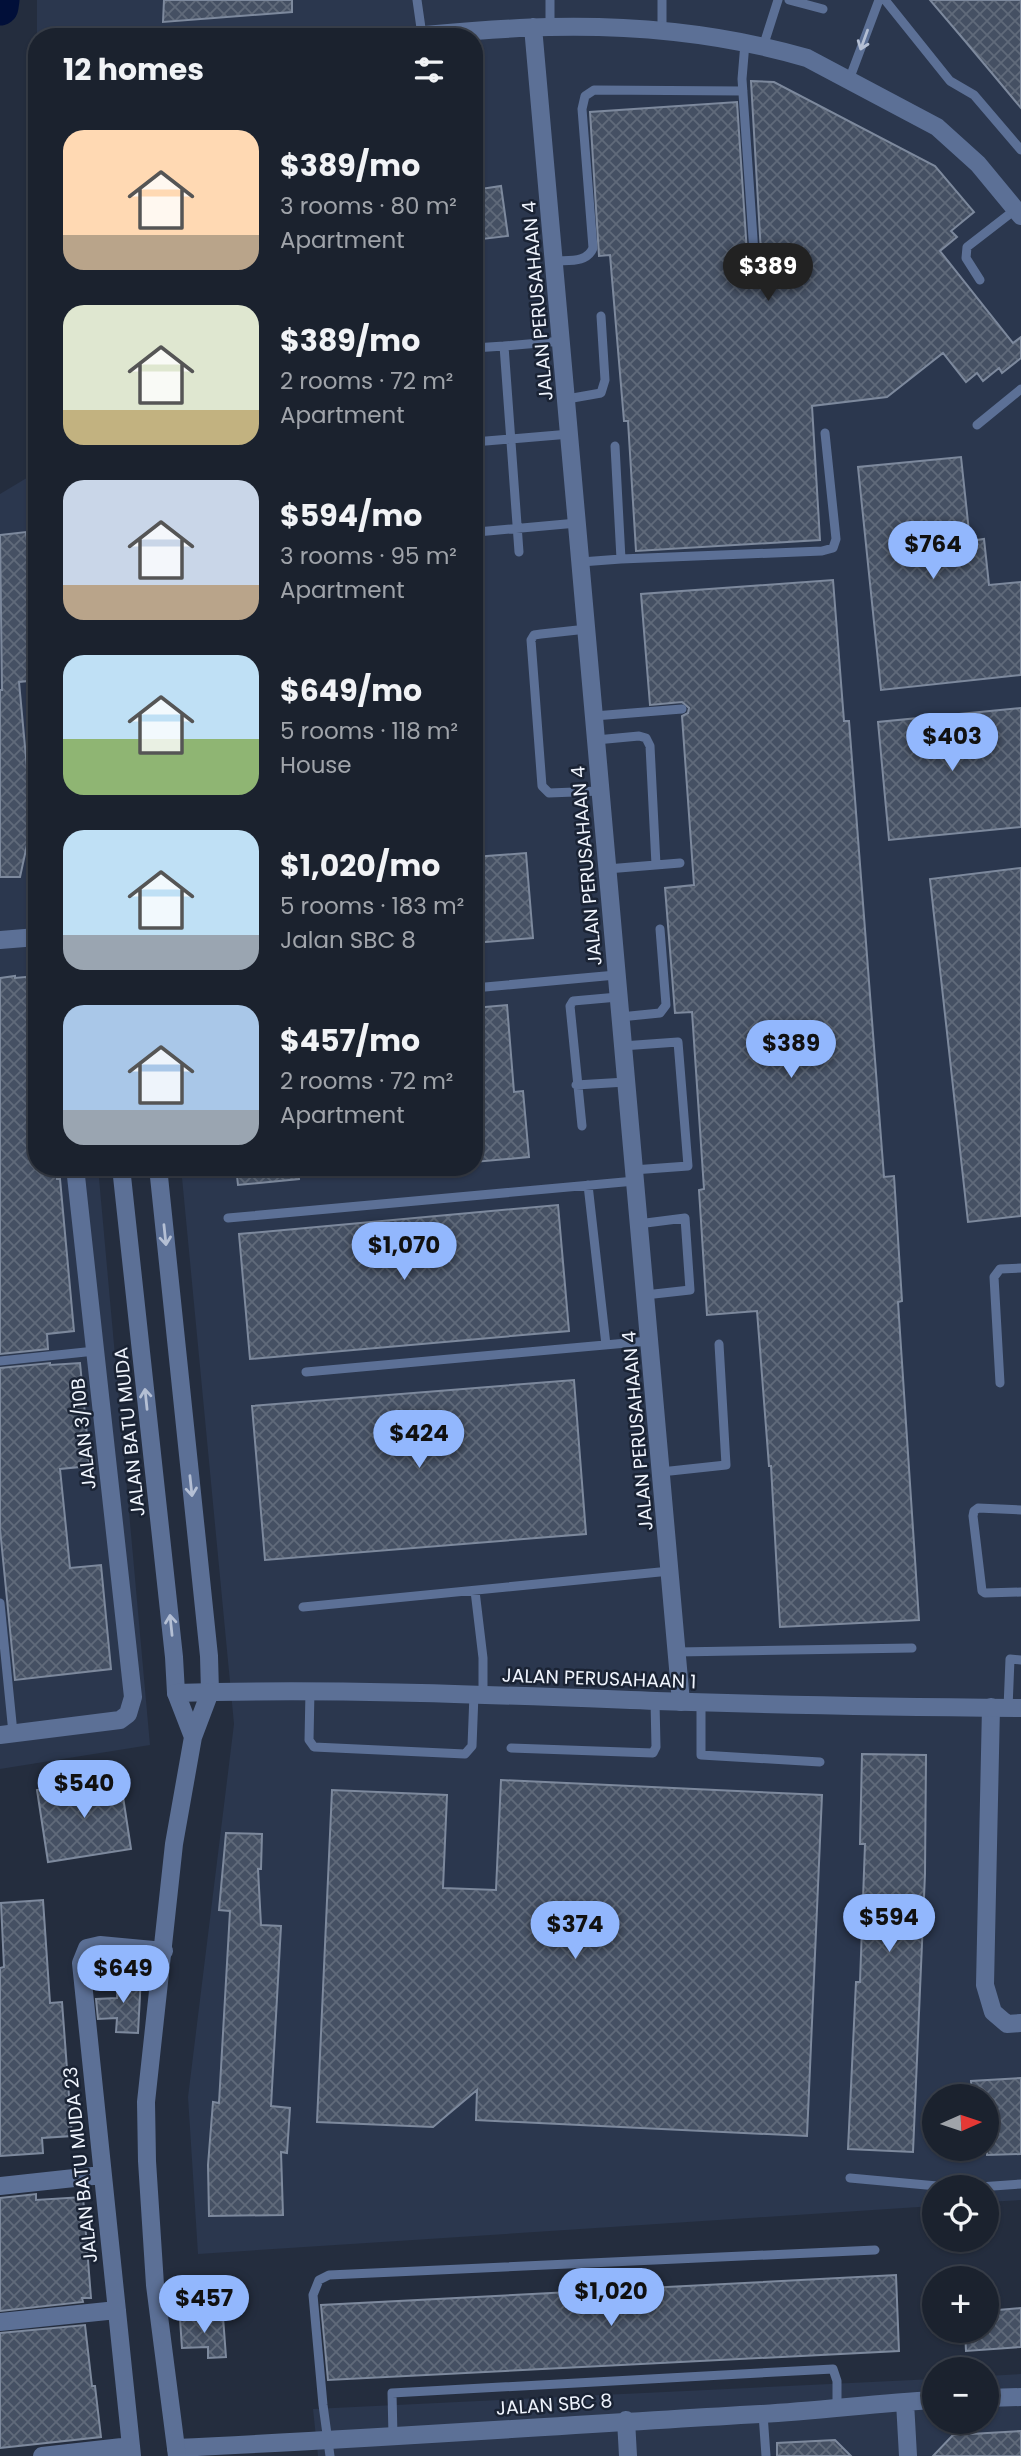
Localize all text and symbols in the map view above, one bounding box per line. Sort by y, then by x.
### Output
one-way arrow [857,28,869,50]
text: 12 homes [63,48,204,91]
icon: filters [410,51,448,89]
text: $389/mo [280,144,420,187]
icon: home [119,158,203,242]
text: 3 rooms · 80 m² [280,190,457,222]
street label: JALAN PERUSAHAAN 4 [515,200,560,402]
text: Apartment [280,224,405,256]
pin: $389 [727,244,809,303]
text: $389 [739,250,797,282]
text: $389/mo [280,319,420,362]
icon: home [119,333,203,417]
text: 2 rooms · 72 m² [280,365,453,397]
text: Apartment [280,399,405,431]
text: $594/mo [280,494,422,537]
icon: home [119,508,203,592]
pin: $764 [892,522,974,581]
text: $764 [904,528,962,560]
text: 3 rooms · 95 m² [280,540,457,572]
text: Apartment [280,574,405,606]
text: $649/mo [280,669,422,712]
icon: home [119,683,203,767]
pin: $403 [911,714,993,773]
text: 5 rooms · 118 m² [280,715,458,747]
text: $403 [922,720,982,752]
text: House [280,749,352,781]
street label: JALAN PERUSAHAAN 4 [564,765,609,967]
text: $1,020/mo [280,844,440,887]
icon: home [119,858,203,942]
text: 5 rooms · 183 m² [280,890,464,922]
text: Jalan SBC 8 [280,924,416,956]
text: $457/mo [280,1019,420,1062]
pin: $389 [750,1020,832,1080]
text: $389 [762,1027,820,1059]
icon: home [119,1033,203,1117]
text: 2 rooms · 72 m² [280,1065,453,1097]
text: Apartment [280,1099,405,1131]
pin: $1,070 [347,1222,461,1282]
one-way arrow [159,1223,172,1246]
text: $1,070 [368,1229,440,1261]
street label: JALAN PERUSAHAAN 4 [615,1330,660,1532]
street label: JALAN BATU MUDA [107,1346,152,1518]
street label: JALAN 3/10B [64,1377,103,1491]
one-way arrow [140,1388,153,1411]
pin: $424 [378,1410,460,1470]
text: $424 [389,1417,449,1449]
one-way arrow [185,1474,198,1497]
one-way arrow [164,1614,177,1637]
street label: JALAN PERUSAHAAN 1 [501,1662,697,1695]
pin: $540 [43,1760,125,1820]
text: $540 [54,1767,114,1799]
pin: $594 [848,1895,930,1954]
text: $594 [859,1901,919,1933]
pin: $374 [534,1902,616,1961]
text: $374 [547,1908,603,1940]
pin: $649 [82,1946,164,2005]
text: $649 [93,1952,153,1984]
street label: JALAN BATU MUDA 23 [57,2065,104,2265]
north arrow [922,2084,999,2161]
map controls [922,2084,999,2434]
button: locate [922,2175,999,2252]
button: + [922,2266,999,2343]
pin: $1,020 [554,2268,668,2328]
text: $1,020 [574,2275,648,2307]
pin: $457 [163,2276,245,2335]
text: $457 [175,2282,233,2314]
button: − [922,2357,999,2434]
street label: JALAN SBC 8 [495,2387,613,2422]

